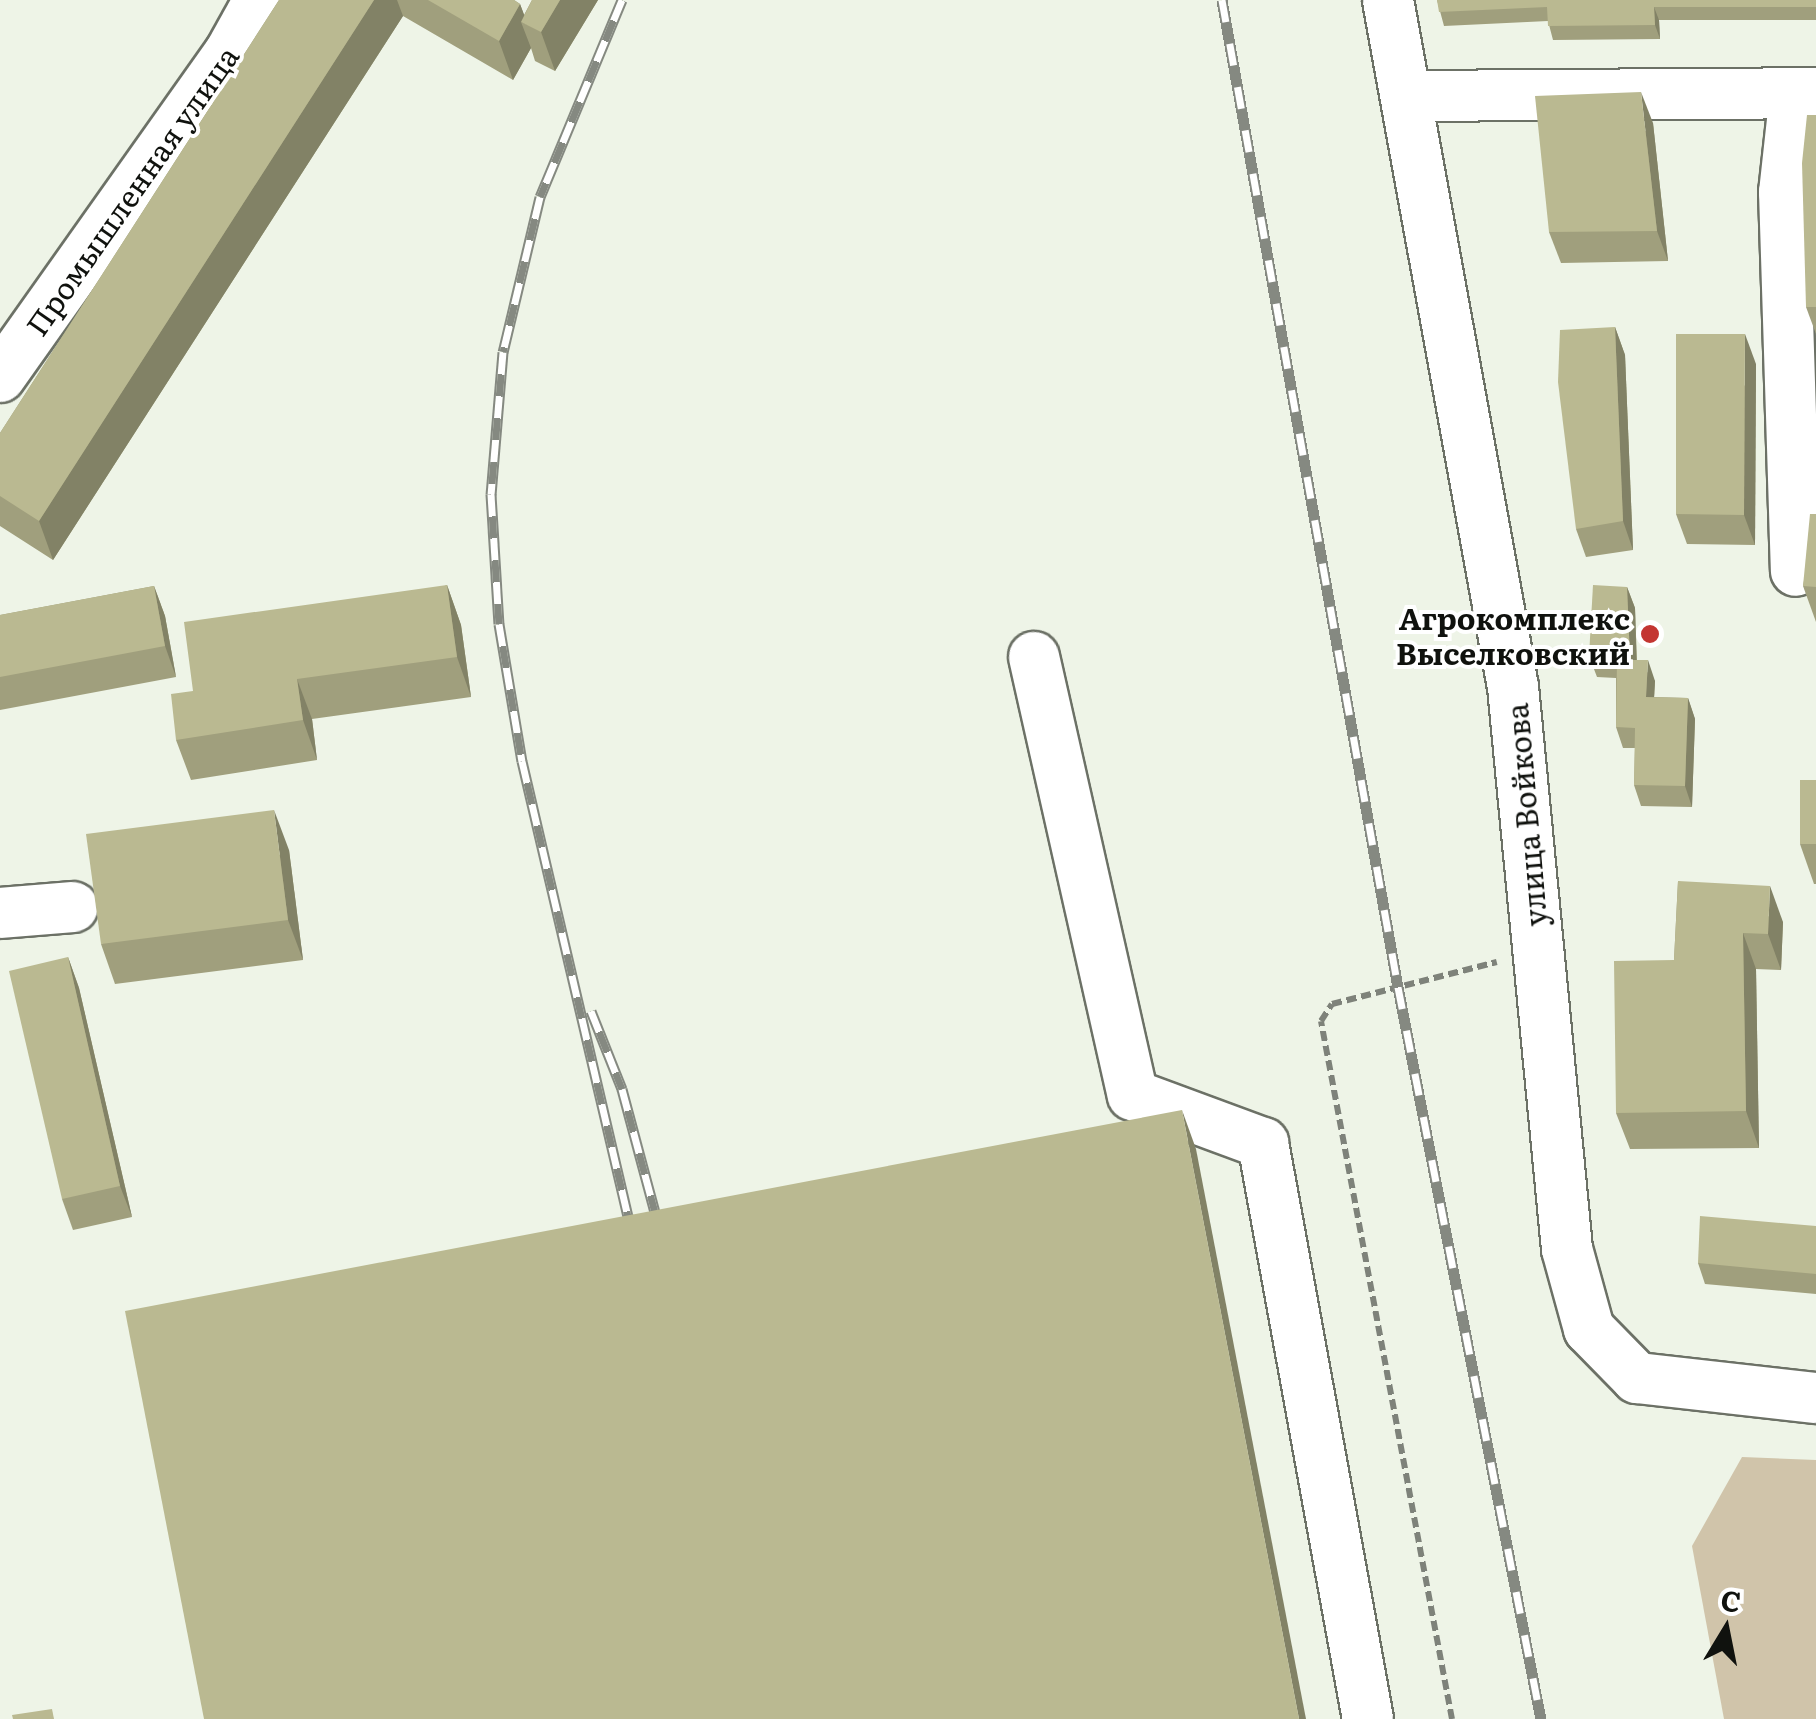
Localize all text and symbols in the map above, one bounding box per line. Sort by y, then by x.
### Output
street label: Промышленная улица [17,38,245,342]
place label: Агрокомплекс Выселковский [1396,599,1630,670]
marker: Агрокомплекс Выселковский [1639,623,1661,645]
street label: улица Войкова [1497,702,1553,928]
text: С [1718,1577,1745,1622]
north arrow [1676,1579,1776,1679]

